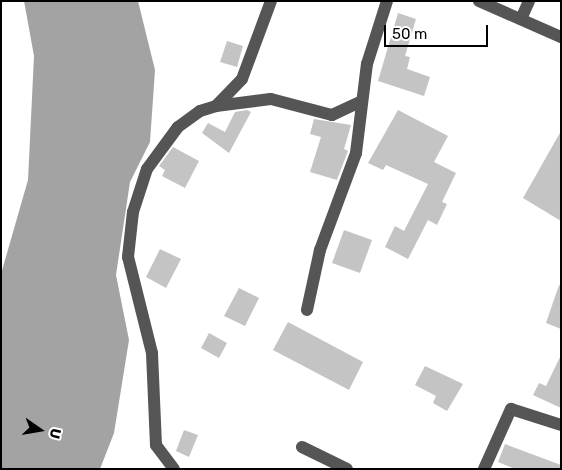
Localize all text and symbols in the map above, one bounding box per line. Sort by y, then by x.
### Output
scale bar [387,15,491,47]
text: 50 m [392,25,427,43]
north arrow [15,405,65,455]
text: U [46,427,65,440]

